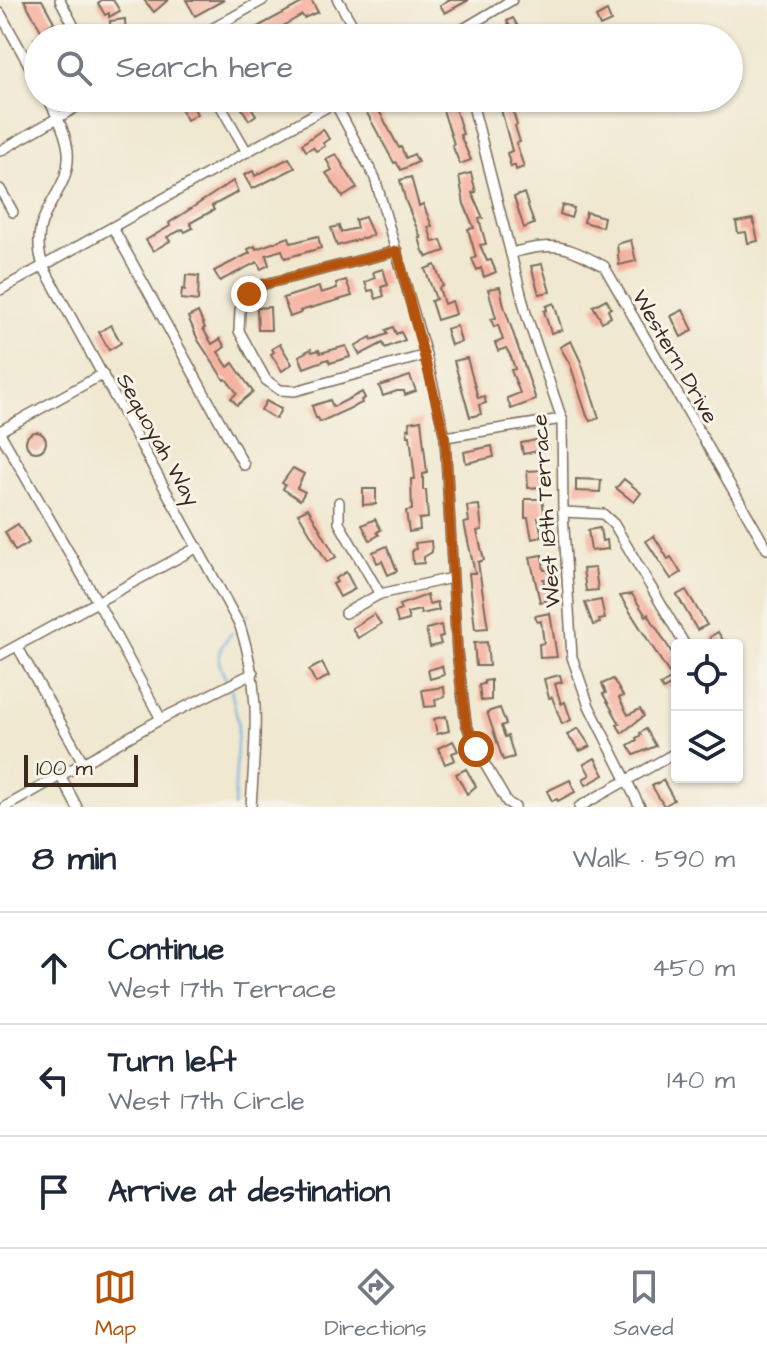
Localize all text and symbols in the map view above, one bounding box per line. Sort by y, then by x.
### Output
search box [24,24,743,112]
icon: search [52,46,96,90]
text: Search here [116,47,293,89]
route end [231,276,267,312]
street label: Western Drive [624,284,726,429]
street label: Sequoyah Way [107,368,207,512]
street label: West 18th Terrace [524,413,569,609]
map controls [671,639,743,783]
button: locate [671,639,743,711]
button: layers [671,711,743,783]
route start [458,731,494,767]
scale bar [24,751,138,787]
text: 100 m [36,753,93,784]
text: 8 min [32,835,116,883]
text: Walk · 590 m [573,841,735,877]
text: Continue [108,929,224,971]
icon: ahead [32,946,76,990]
text: 450 m [652,950,735,986]
text: West 17th Terrace [108,971,336,1007]
text: Turn left [108,1041,236,1083]
icon: left [32,1058,76,1102]
text: 140 m [667,1062,735,1098]
text: West 17th Circle [108,1083,305,1119]
icon: arrive [32,1170,76,1214]
text: Arrive at destination [108,1171,390,1213]
tab: Map [93,1265,137,1344]
tab: Directions [324,1265,427,1344]
tab: Saved [614,1265,674,1344]

